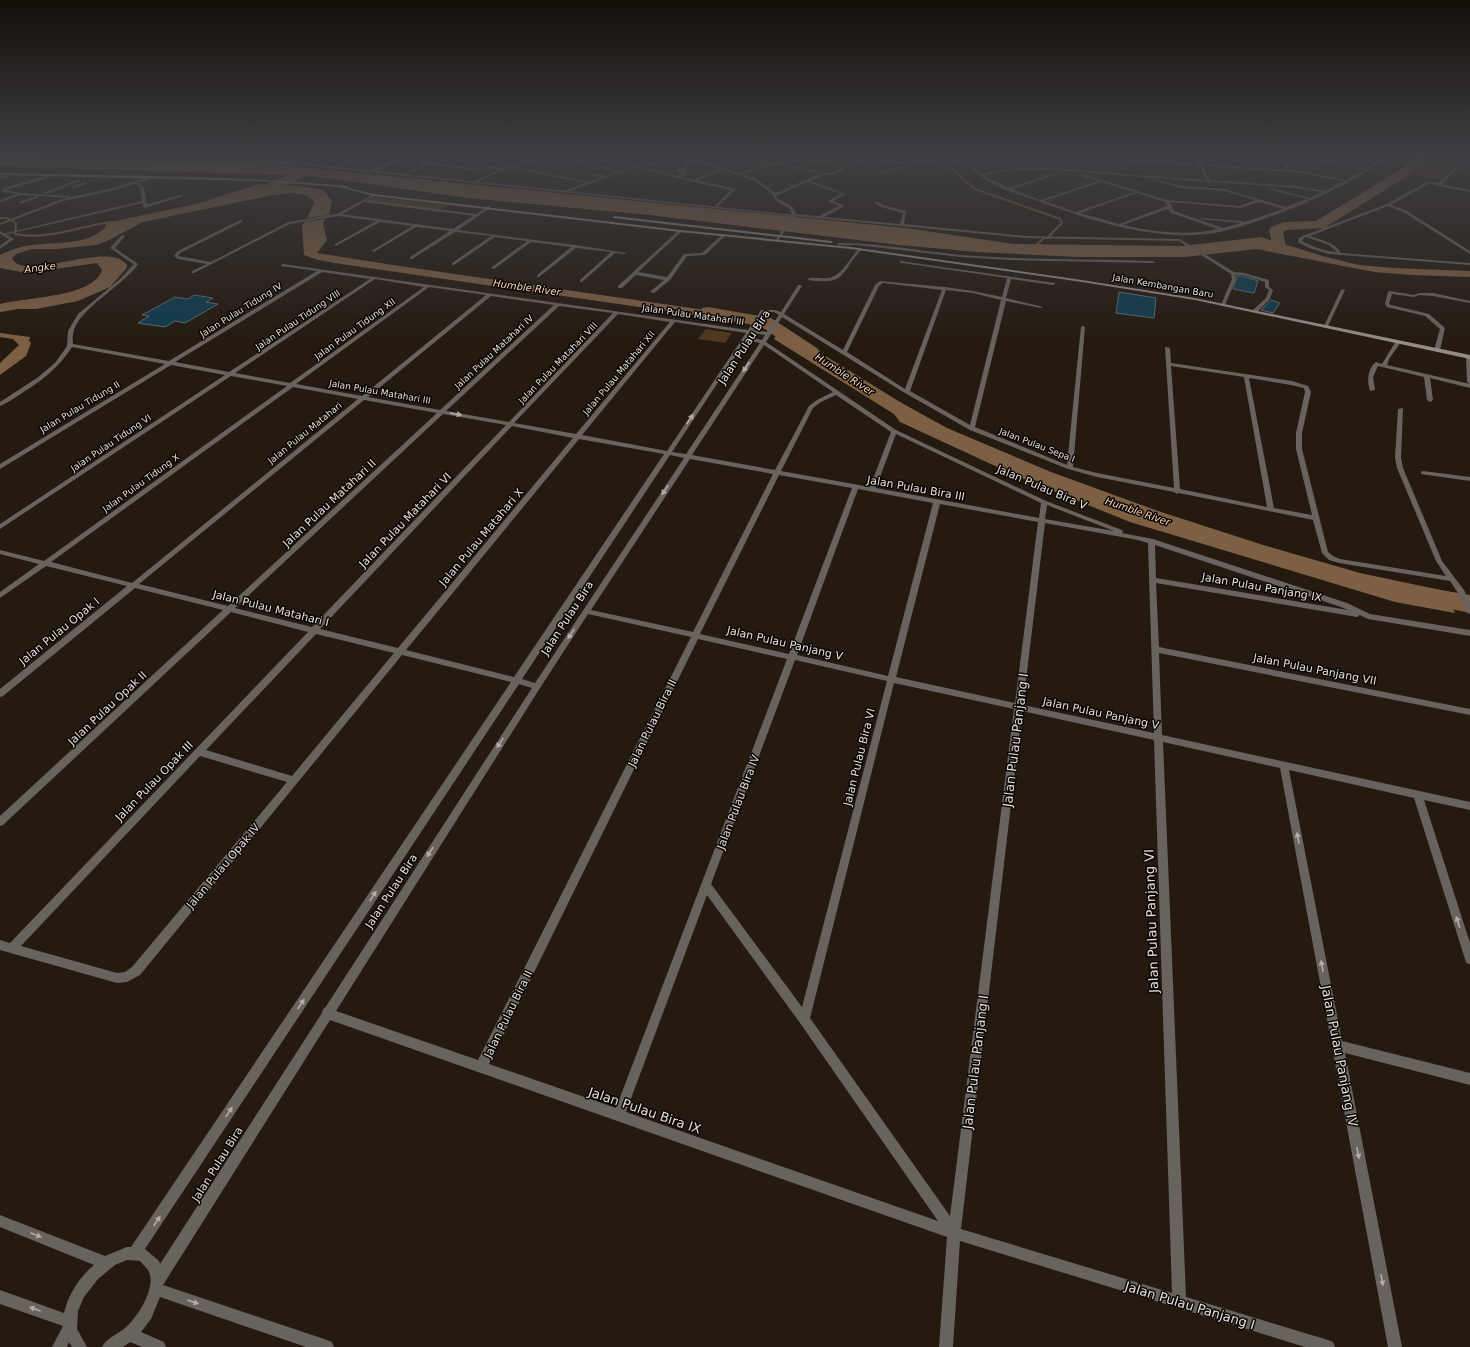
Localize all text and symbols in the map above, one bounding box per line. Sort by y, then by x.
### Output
water label: Angke [23,260,56,275]
street label: Jalan Kembangan Baru [1111,272,1214,300]
water label: Humble River [493,277,562,298]
street label: Jalan Pulau Tidung IV [197,280,284,340]
street label: Jalan Pulau Tidung VIII [253,288,342,353]
street label: Jalan Pulau Tidung XII [312,296,397,362]
street label: Jalan Pulau Matahari III [640,303,745,327]
street label: Jalan Pulau Bira [715,308,773,388]
street label: Jalan Pulau Matahari IV [452,312,536,392]
street label: Jalan Pulau Matahari VIII [516,320,599,406]
street label: Jalan Pulau Matahari XII [580,329,657,418]
water label: Humble River [813,351,877,398]
one-way arrow [742,362,750,372]
street label: Jalan Pulau Matahari III [327,378,432,406]
street label: Jalan Pulau Tidung II [38,379,122,435]
street label: Jalan Pulau Matahari [265,400,344,466]
one-way arrow [450,411,462,417]
street label: Jalan Pulau Tidung VI [68,412,153,474]
one-way arrow [686,414,694,425]
street label: Jalan Pulau Sepa I [997,426,1076,464]
street label: Jalan Pulau Tidung X [100,452,181,515]
street label: Jalan Pulau Matahari II [279,457,379,551]
street label: Jalan Pulau Bira V [994,462,1089,513]
street label: Jalan Pulau Matahari VI [356,470,454,571]
street label: Jalan Pulau Bira III [865,473,966,503]
one-way arrow [662,484,669,496]
street label: Jalan Pulau Matahari X [436,485,526,590]
water label: Humble River [1104,495,1173,528]
street label: Jalan Pulau Panjang IX [1200,570,1323,605]
street label: Jalan Pulau Bira [538,579,596,659]
street label: Jalan Pulau Matahari I [210,588,330,629]
street label: Jalan Pulau Opak I [16,595,102,668]
street label: Jalan Pulau Panjang V [725,624,845,663]
one-way arrow [567,629,575,639]
street label: Jalan Pulau Panjang VII [1251,651,1378,688]
street label: Jalan Pulau Opak II [65,669,149,749]
street label: Jalan Pulau Panjang I [1000,672,1031,809]
street label: Jalan Pulau Bira II [625,677,679,770]
street label: Jalan Pulau Panjang V [1041,695,1161,732]
street label: Jalan Pulau Bira VI [841,707,878,808]
one-way arrow [497,737,504,749]
street label: Jalan Pulau Opak III [112,739,196,825]
street label: Jalan Pulau Bira IV [714,753,763,852]
street label: Jalan Pulau Opak IV [183,821,263,912]
one-way arrow [1294,832,1300,845]
one-way arrow [426,847,434,857]
street label: Jalan Pulau Panjang VI [1141,849,1162,994]
street label: Jalan Pulau Bira [362,852,420,932]
one-way arrow [369,891,377,901]
one-way arrow [1455,915,1461,927]
one-way arrow [1319,960,1325,972]
street label: Jalan Pulau Bira II [481,968,535,1061]
street label: Jalan Pulau Panjang IV [1318,983,1361,1128]
street label: Jalan Pulau Panjang I [960,994,991,1131]
one-way arrow [297,999,305,1009]
street label: Jalan Pulau Bira IX [586,1084,703,1137]
one-way arrow [225,1107,233,1118]
street label: Jalan Pulau Bira [189,1124,246,1205]
one-way arrow [1355,1147,1361,1159]
one-way arrow [153,1215,161,1226]
one-way arrow [31,1233,43,1239]
one-way arrow [1380,1274,1386,1287]
street label: Jalan Pulau Panjang I [1122,1278,1257,1332]
one-way arrow [187,1299,199,1305]
one-way arrow [29,1306,41,1312]

